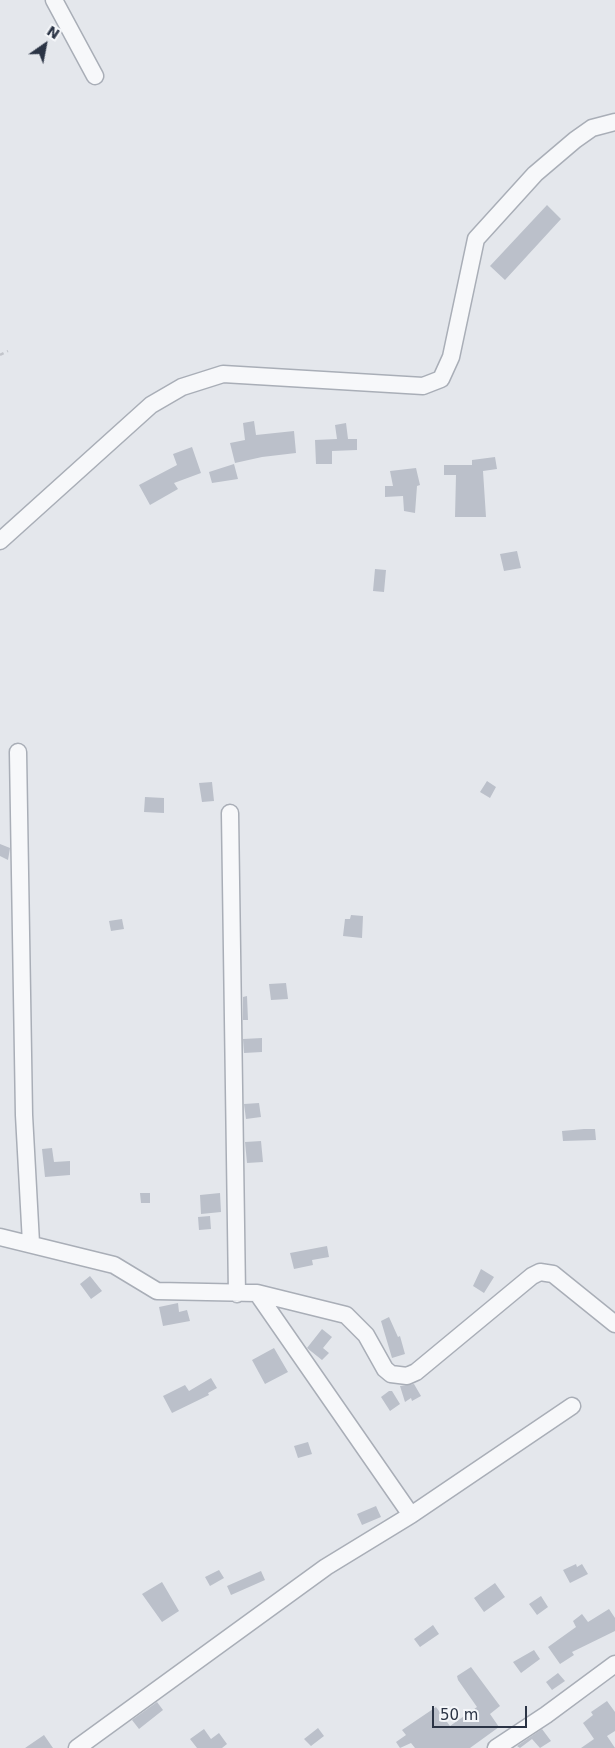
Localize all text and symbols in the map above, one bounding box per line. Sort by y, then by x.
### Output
north arrow [20,20,70,70]
text: N [44,23,62,42]
scale bar [435,1696,530,1728]
text: 50 m [440,1706,478,1724]

